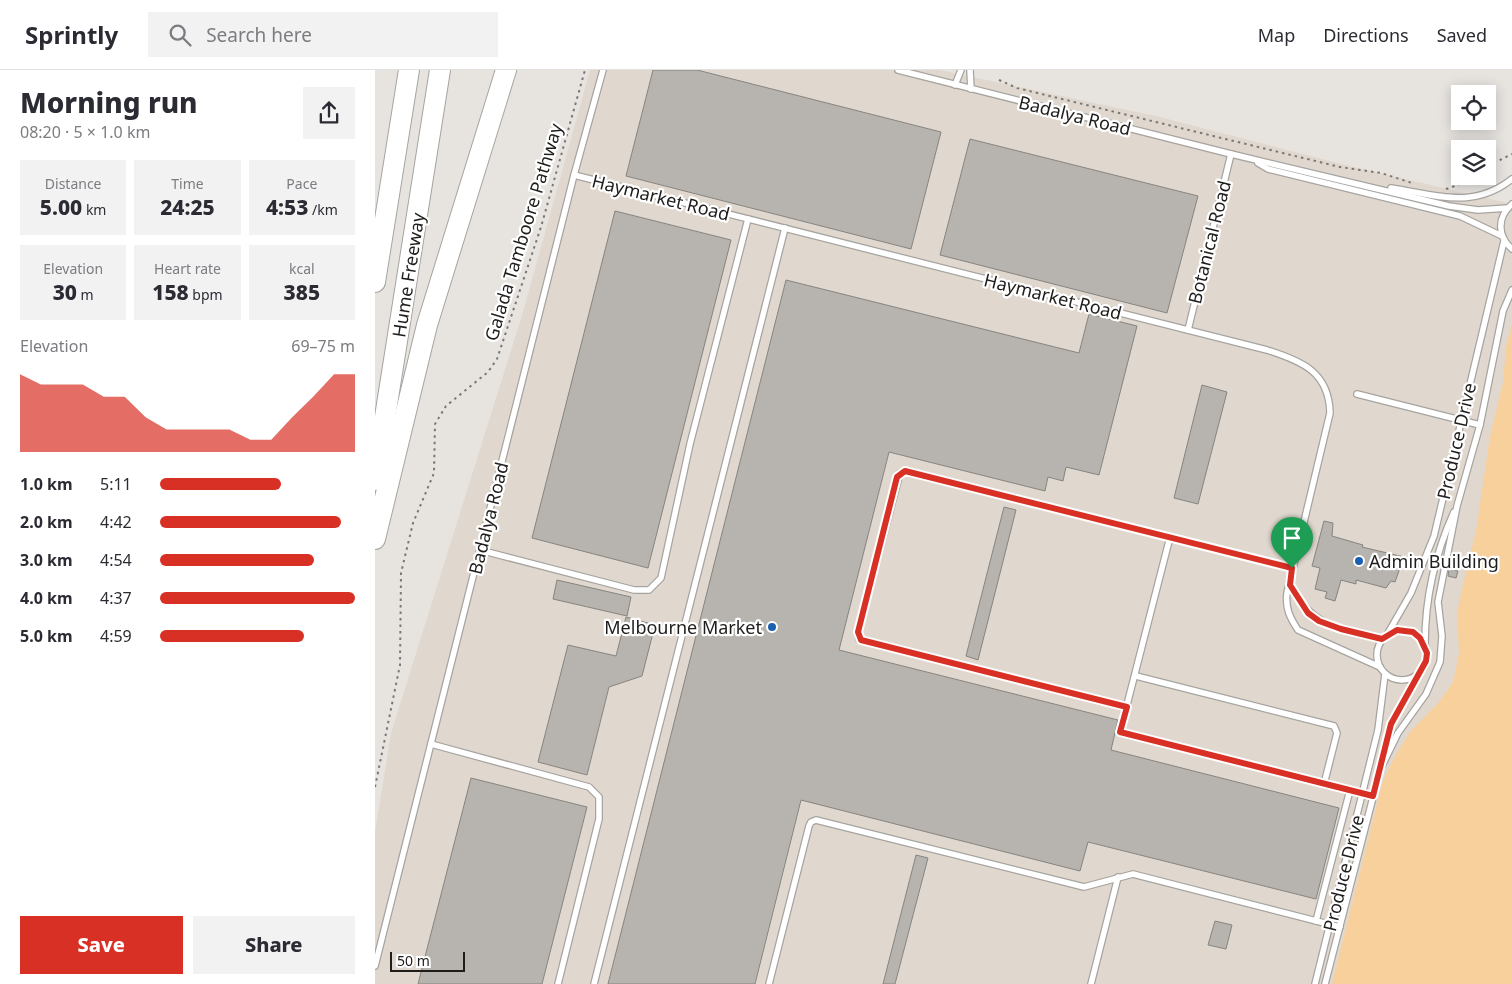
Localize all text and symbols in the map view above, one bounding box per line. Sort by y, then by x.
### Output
search box [148,12,498,57]
text: Sprintly [25,18,118,51]
icon: search [166,21,194,49]
text: Search here [206,22,312,48]
text: Map [1258,23,1295,47]
text: Directions [1323,23,1409,47]
text: Saved [1437,23,1487,47]
text: Morning run [20,83,198,121]
map controls [1451,85,1496,185]
button: locate [1451,85,1496,130]
button: share [303,87,355,139]
street label: Badalya Road [1016,89,1134,141]
street label: Galada Tamboore Pathway [478,120,568,344]
text: 08:20 · 5 × 1.0 km [20,121,150,143]
button: layers [1451,140,1496,185]
street label: Haymarket Road [590,168,732,226]
text: Distance [45,174,102,193]
text: Time [171,174,204,193]
text: Pace [286,174,317,193]
street label: Botanical Road [1182,178,1236,306]
text: 5.00 [40,193,82,221]
text: 24:25 [160,193,215,221]
text: 4:53 [266,193,308,221]
text: km [82,200,106,219]
text: /km [308,200,338,219]
street label: Hume Freeway [386,210,430,339]
text: Elevation [43,259,103,278]
text: Heart rate [154,259,221,278]
text: kcal [289,259,315,278]
street label: Haymarket Road [982,267,1124,325]
text: 30 [53,278,77,306]
text: 158 [152,278,189,306]
text: 385 [284,278,320,306]
text: m [77,285,94,304]
text: bpm [189,285,223,304]
text: Elevation [20,335,88,357]
text: 69–75 m [291,335,355,357]
street label: Produce Drive [1431,380,1481,502]
street label: Badalya Road [462,459,514,577]
text: 1.0 km [20,473,72,495]
text: 5:11 [100,473,132,495]
text: 2.0 km [20,511,72,533]
text: 4:42 [100,511,132,533]
pin [1271,517,1313,568]
icon: arrive [1278,524,1306,552]
text: 3.0 km [20,549,72,571]
text: 4:54 [100,549,132,571]
place label: Admin Building [1369,549,1499,573]
marker: Admin Building [1353,555,1365,567]
text: 4.0 km [20,587,72,609]
text: 4:37 [100,587,132,609]
place label: Melbourne Market [604,615,762,639]
marker: Melbourne Market [766,621,778,633]
text: 5.0 km [20,625,72,647]
text: 4:59 [100,625,132,647]
street label: Produce Drive [1317,812,1369,934]
button: Save [20,916,183,974]
button: Share [193,916,355,974]
scale bar [390,949,465,972]
text: 50 m [397,951,430,970]

